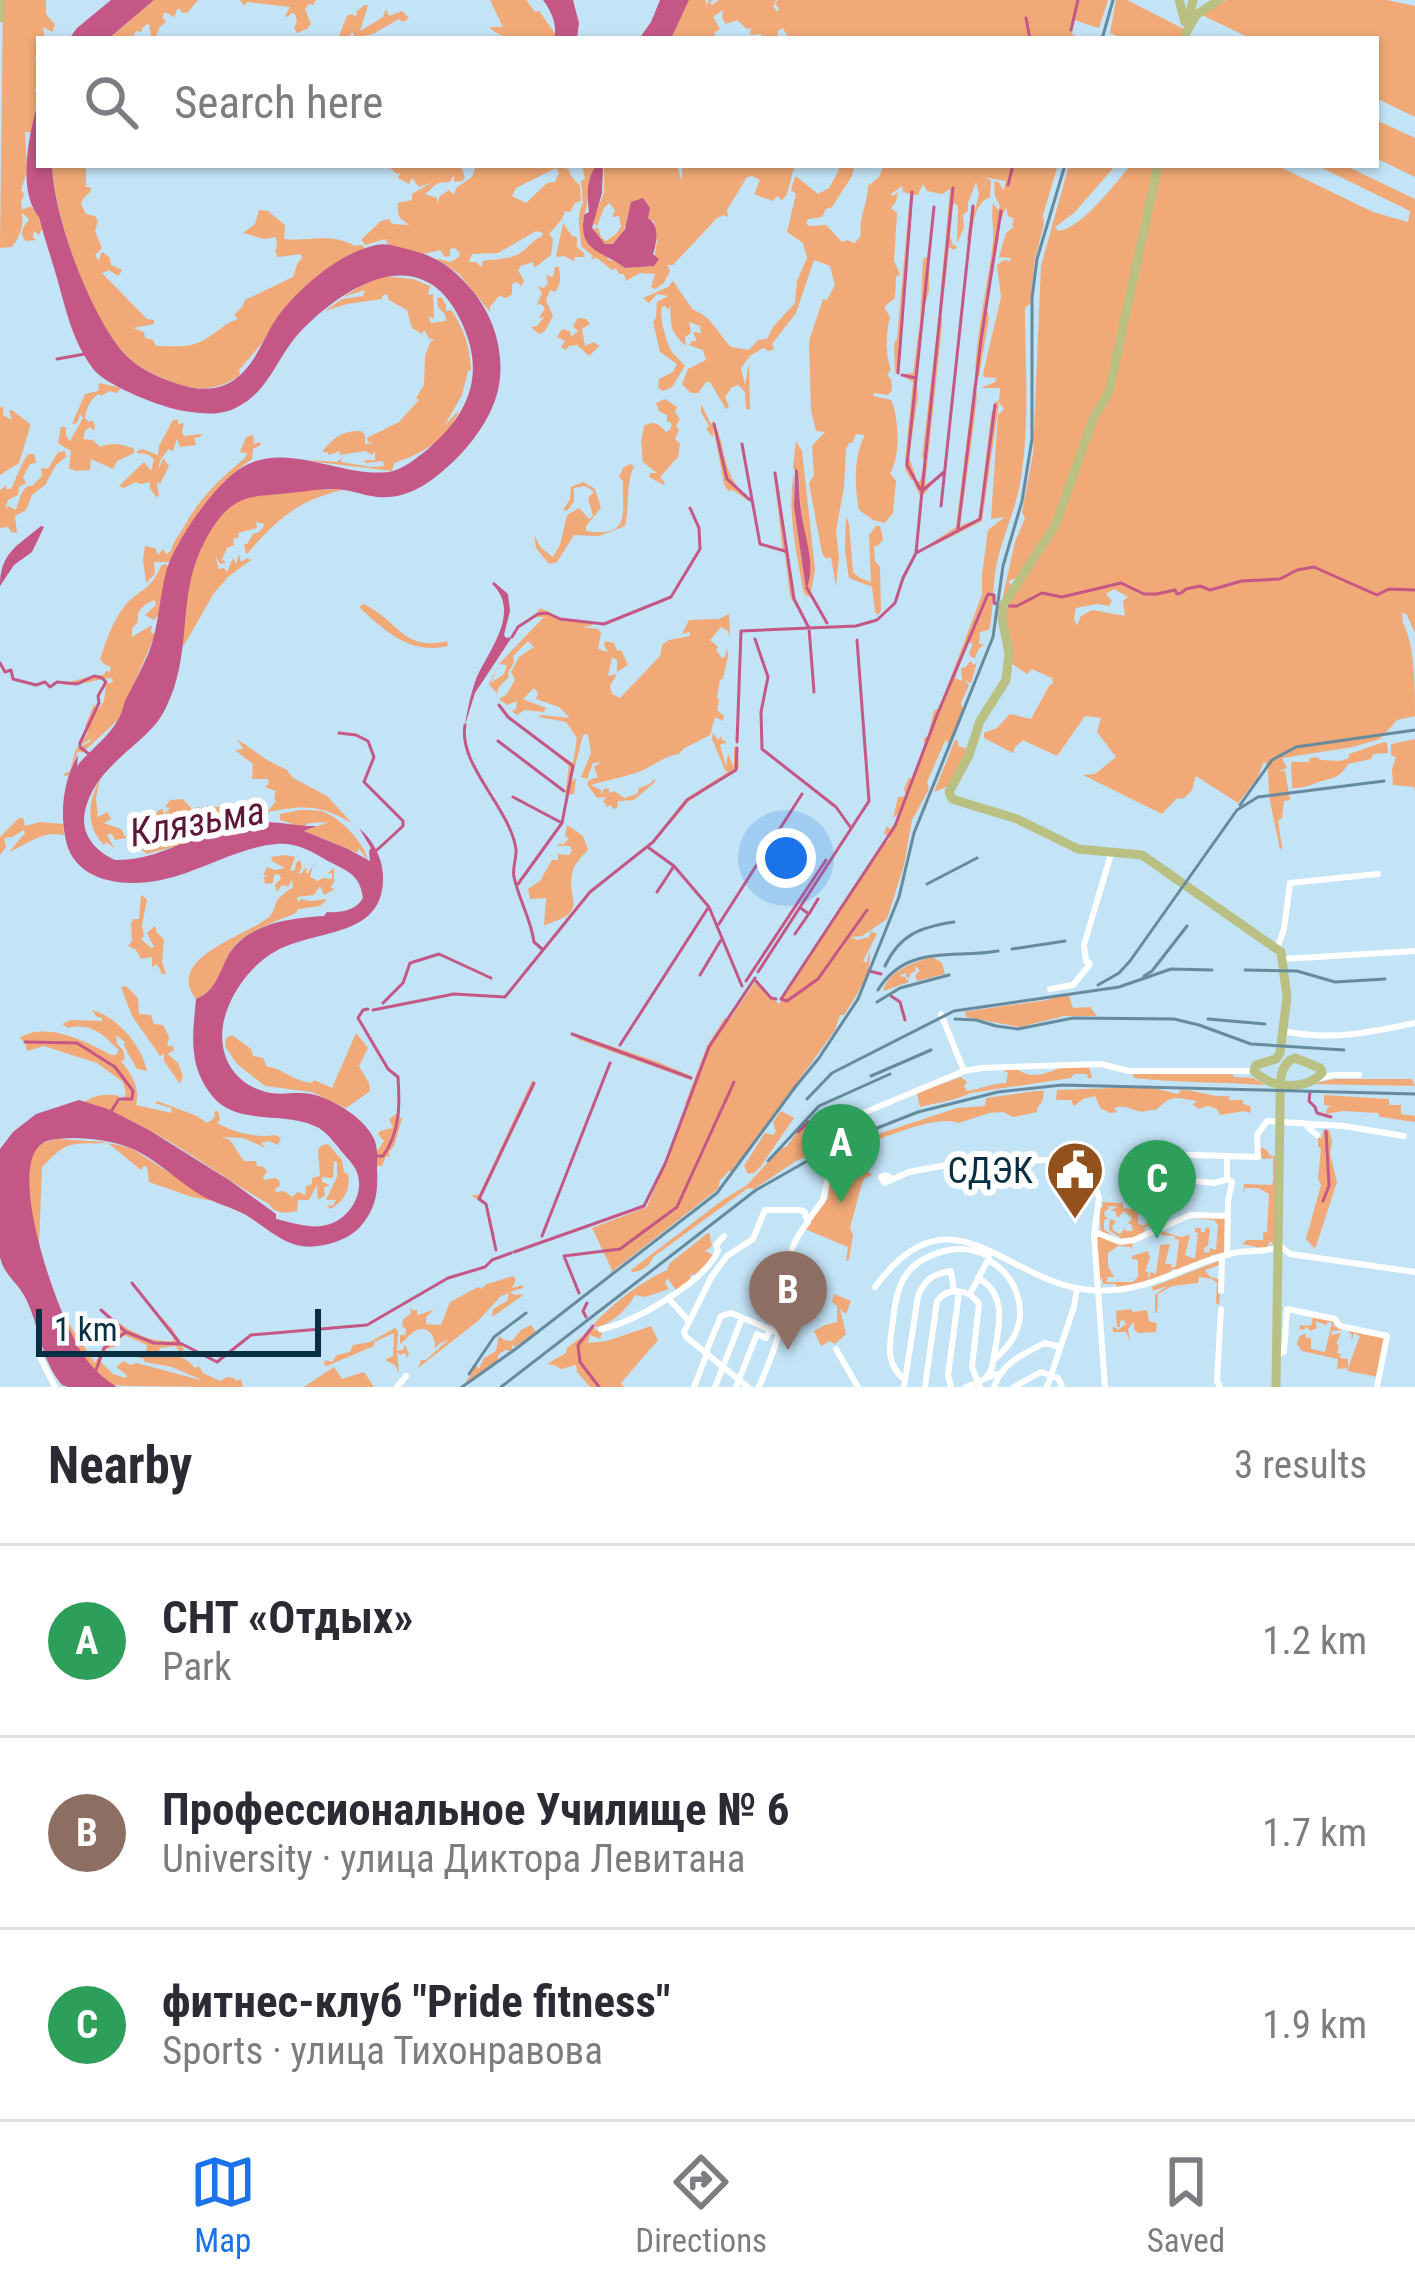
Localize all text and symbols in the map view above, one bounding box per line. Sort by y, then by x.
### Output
search box [36,36,1379,168]
icon: search [78,69,144,135]
text: Search here [174,76,383,129]
water label: Клязьма [126,787,268,856]
your location [756,828,816,888]
pin: A [802,1104,880,1203]
public building icon: СДЭК [1044,1139,1106,1221]
pin: C [1118,1140,1196,1239]
place label: СДЭК [947,1150,1033,1192]
pin: B [749,1251,827,1350]
scale bar [36,1303,321,1356]
text: 1 km [54,1310,118,1349]
text: Nearby [48,1436,192,1495]
text: 3 results [1234,1442,1367,1488]
text: СНТ «Отдых» [162,1591,413,1644]
text: A [75,1618,99,1664]
text: 1.2 km [1262,1618,1367,1664]
text: Park [162,1644,232,1690]
text: Профессиональное Училище № 6 [162,1783,789,1836]
text: B [76,1810,98,1856]
text: 1.7 km [1262,1810,1367,1856]
text: University · улица Диктора Левитана [162,1836,745,1882]
text: фитнес-клуб "Pride fitness" [162,1975,670,2028]
text: C [76,2002,98,2048]
text: 1.9 km [1262,2002,1367,2048]
text: Sports · улица Тихонравова [162,2028,603,2074]
tab: Map [190,2149,256,2260]
tab: Directions [635,2149,767,2260]
tab: Saved [1147,2149,1225,2260]

